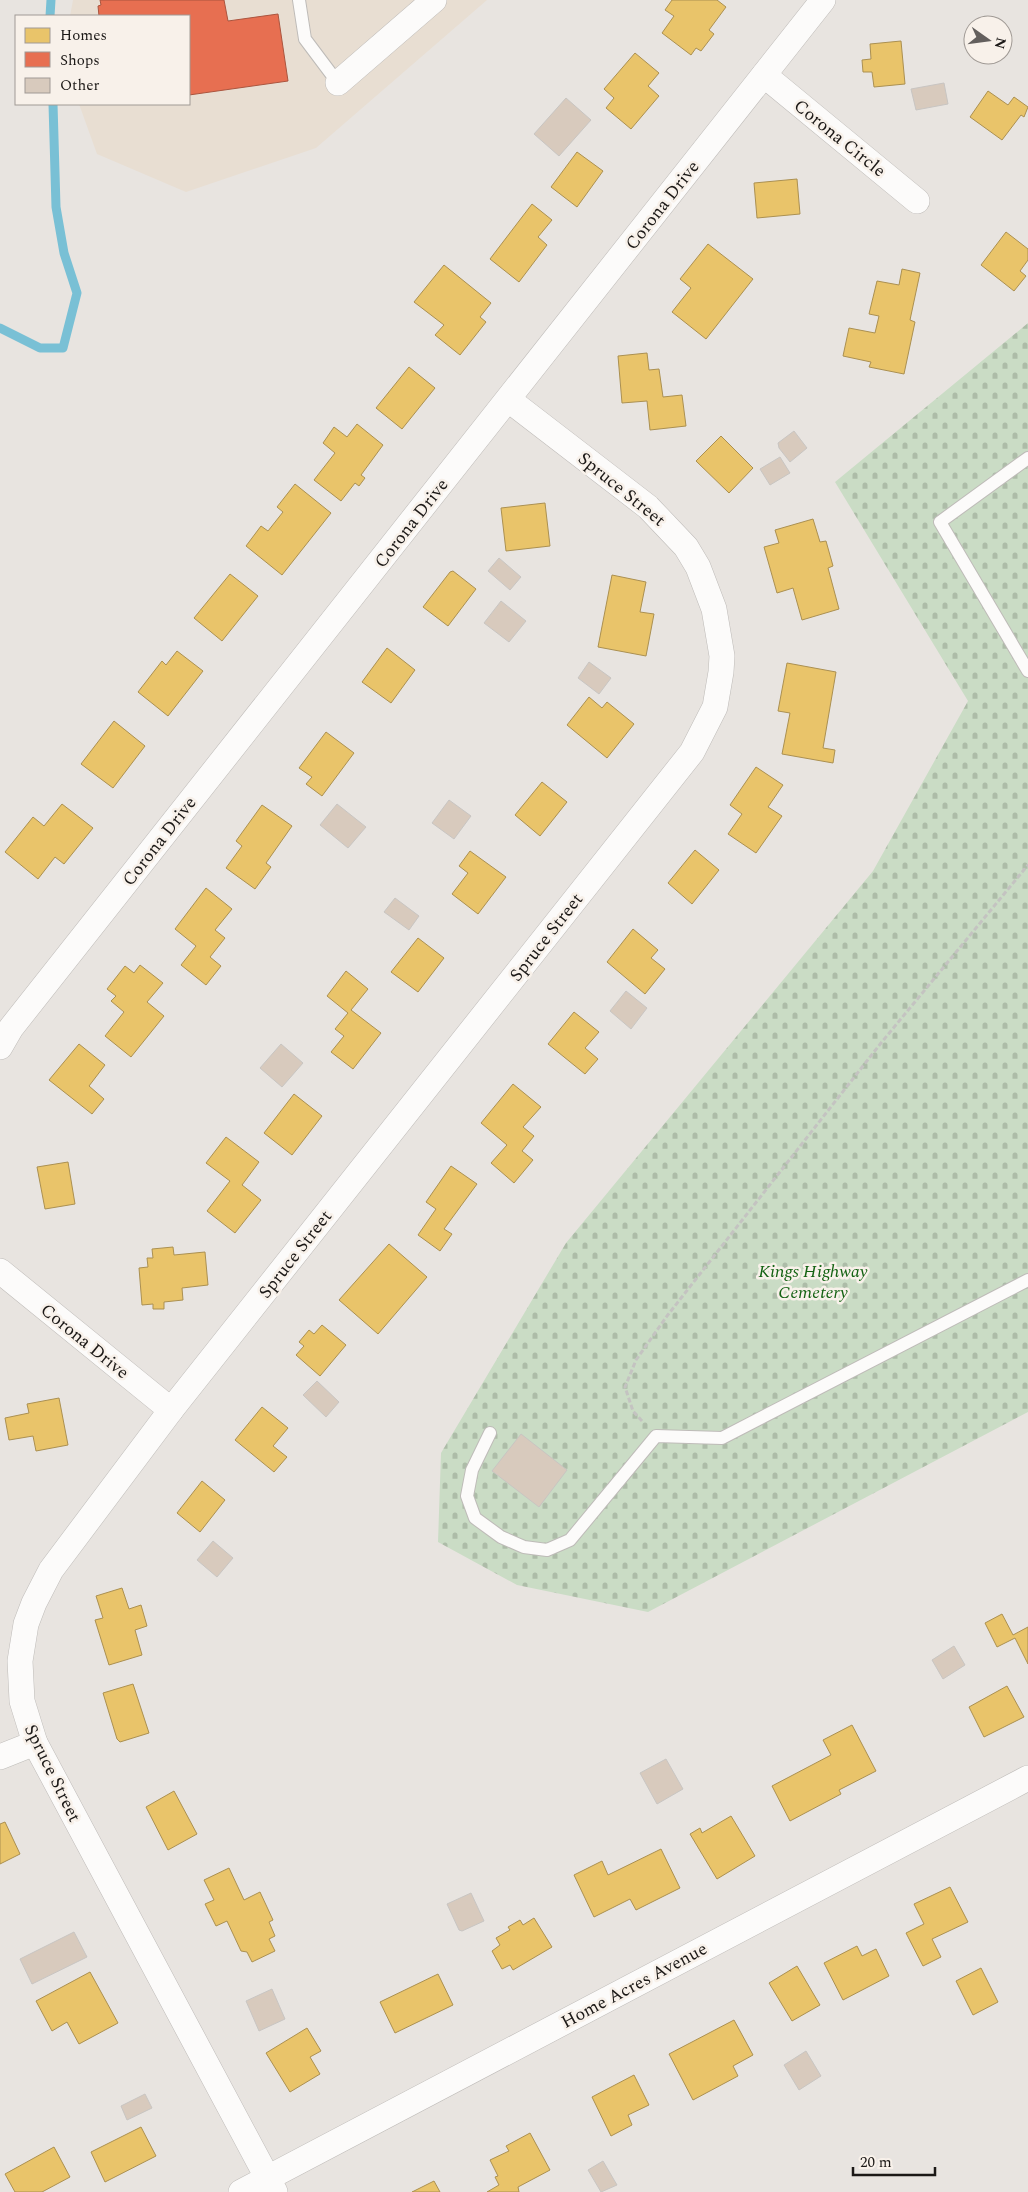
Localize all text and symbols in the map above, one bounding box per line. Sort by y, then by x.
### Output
legend [15,15,190,105]
north arrow [963,15,1013,65]
text: Homes [60,24,107,47]
text: N [989,35,1012,51]
text: Shops [60,49,100,72]
text: Other [60,74,99,97]
street label: Corona Circle [788,93,892,184]
street label: Corona Drive [619,155,706,256]
street label: Spruce Street [572,446,671,533]
street label: Corona Drive [368,473,455,574]
street label: Corona Drive [116,791,203,892]
street label: Spruce Street [503,887,590,987]
street label: Spruce Street [252,1204,339,1304]
park label: Kings Highway Cemetery [758,1258,868,1306]
street label: Corona Drive [34,1297,135,1386]
street label: Spruce Street [17,1720,88,1827]
street label: Home Acres Avenue [556,1935,712,2035]
scale bar [853,2144,936,2176]
text: 20 m [860,2151,892,2174]

